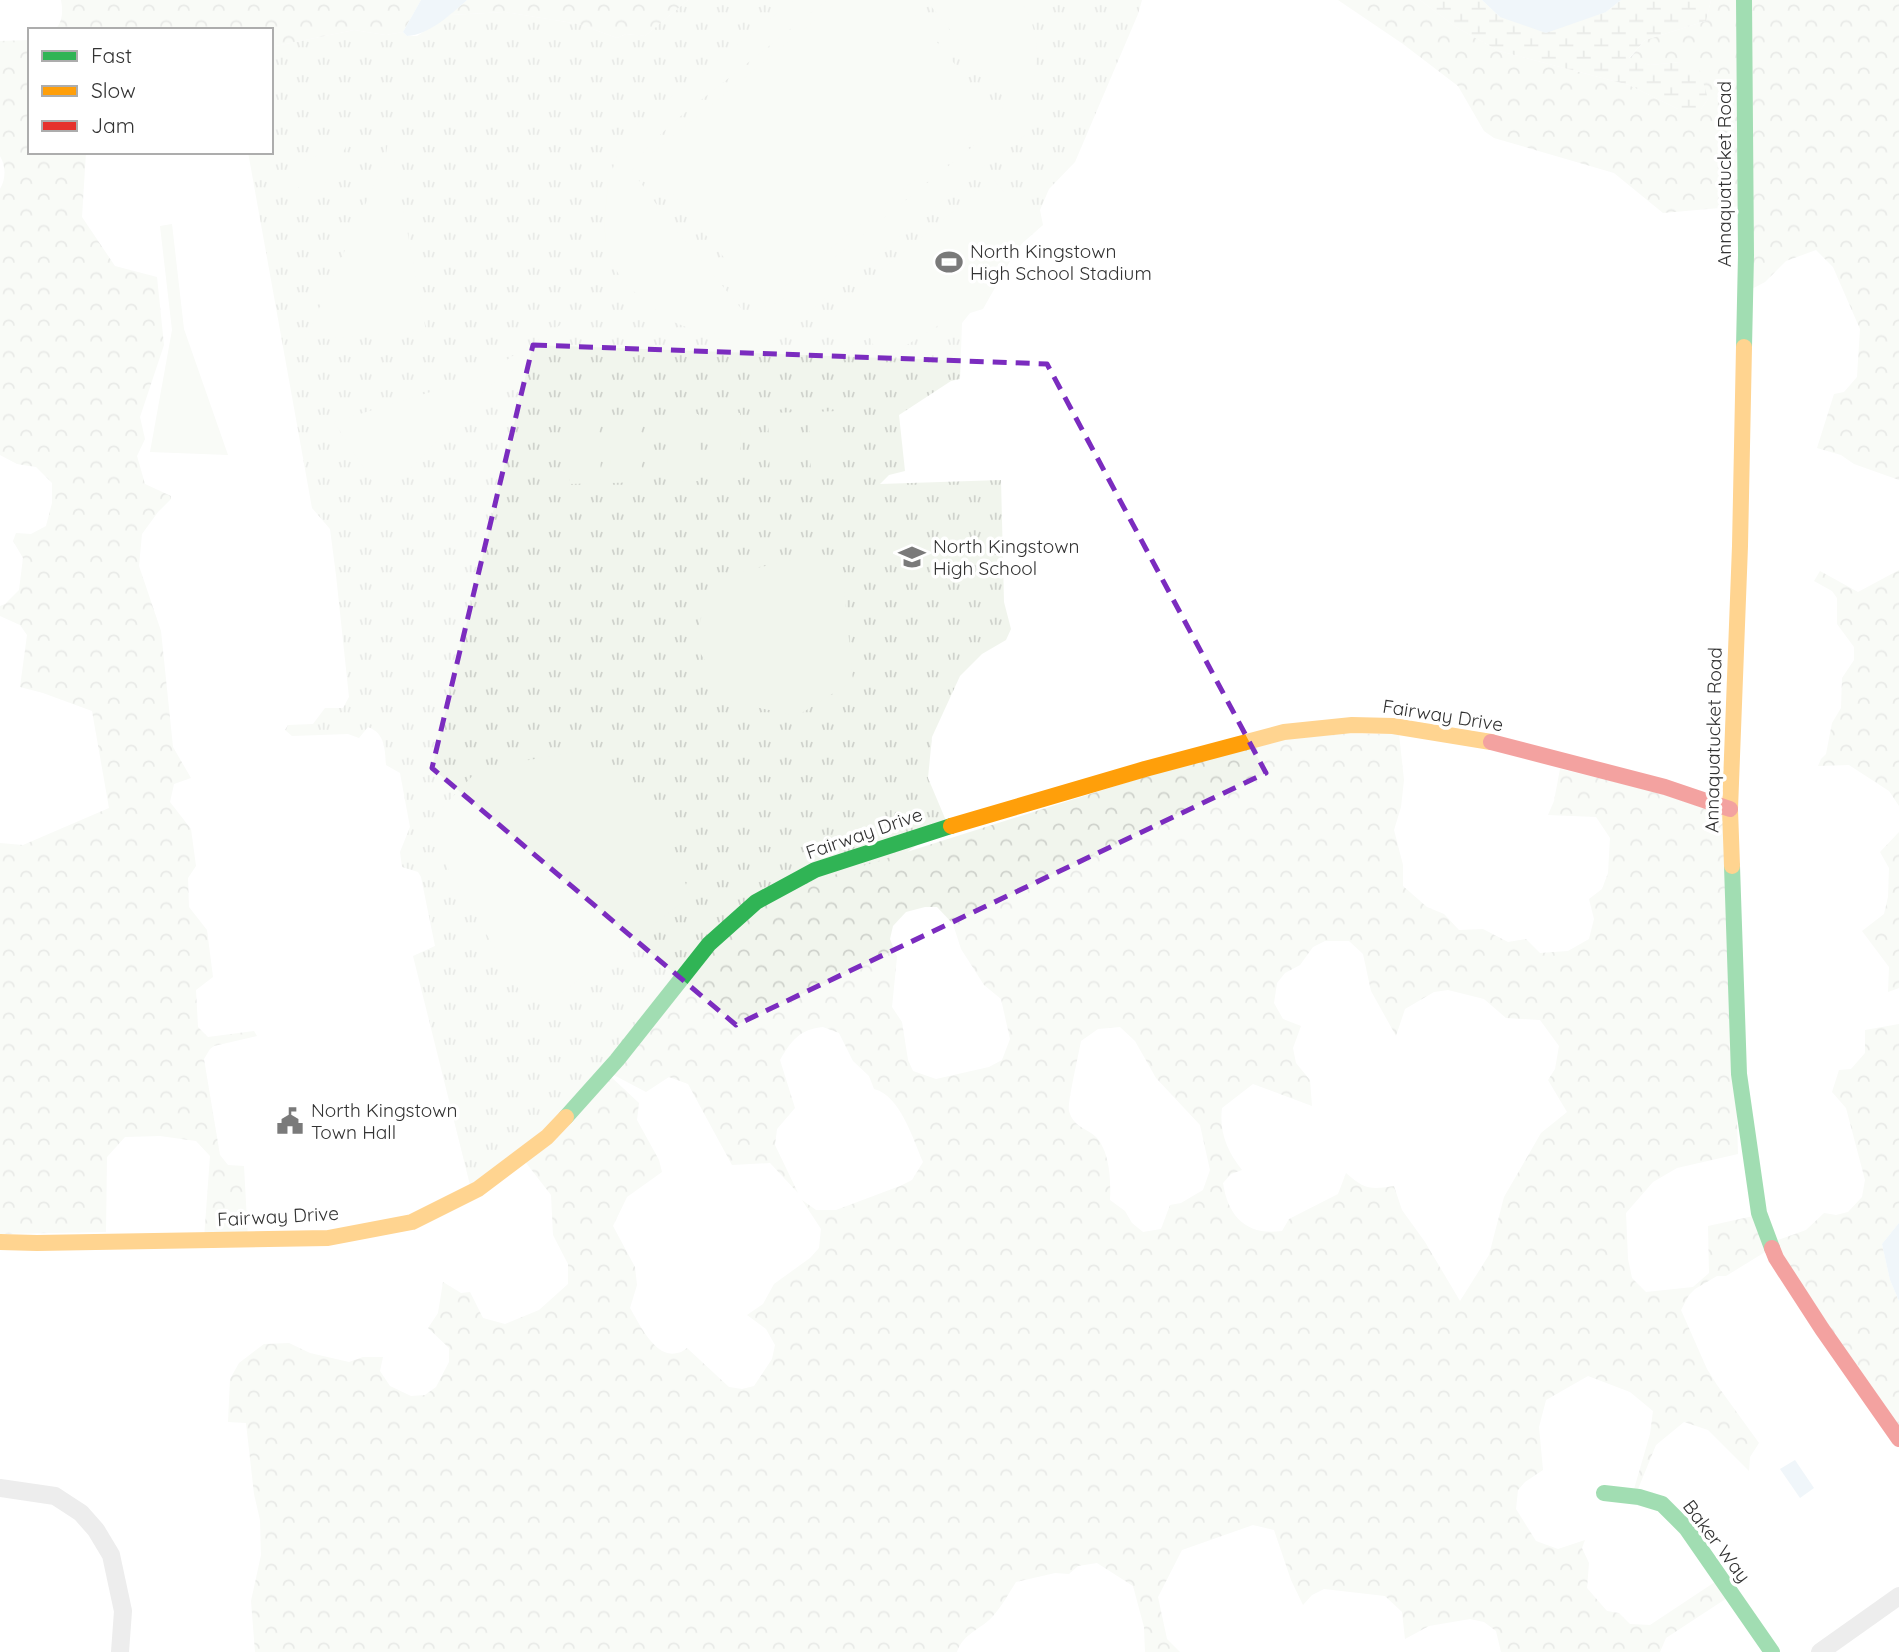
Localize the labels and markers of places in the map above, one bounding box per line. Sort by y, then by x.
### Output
place label: North Kingstown High School Stadium [970,239,1152,285]
sports icon: North Kingstown High School Stadium [934,247,964,277]
place label: North Kingstown High School [933,534,1080,580]
school or university icon: North Kingstown High School [897,542,927,572]
place label: North Kingstown Town Hall [311,1098,458,1144]
public building icon: North Kingstown Town Hall [275,1106,305,1136]

